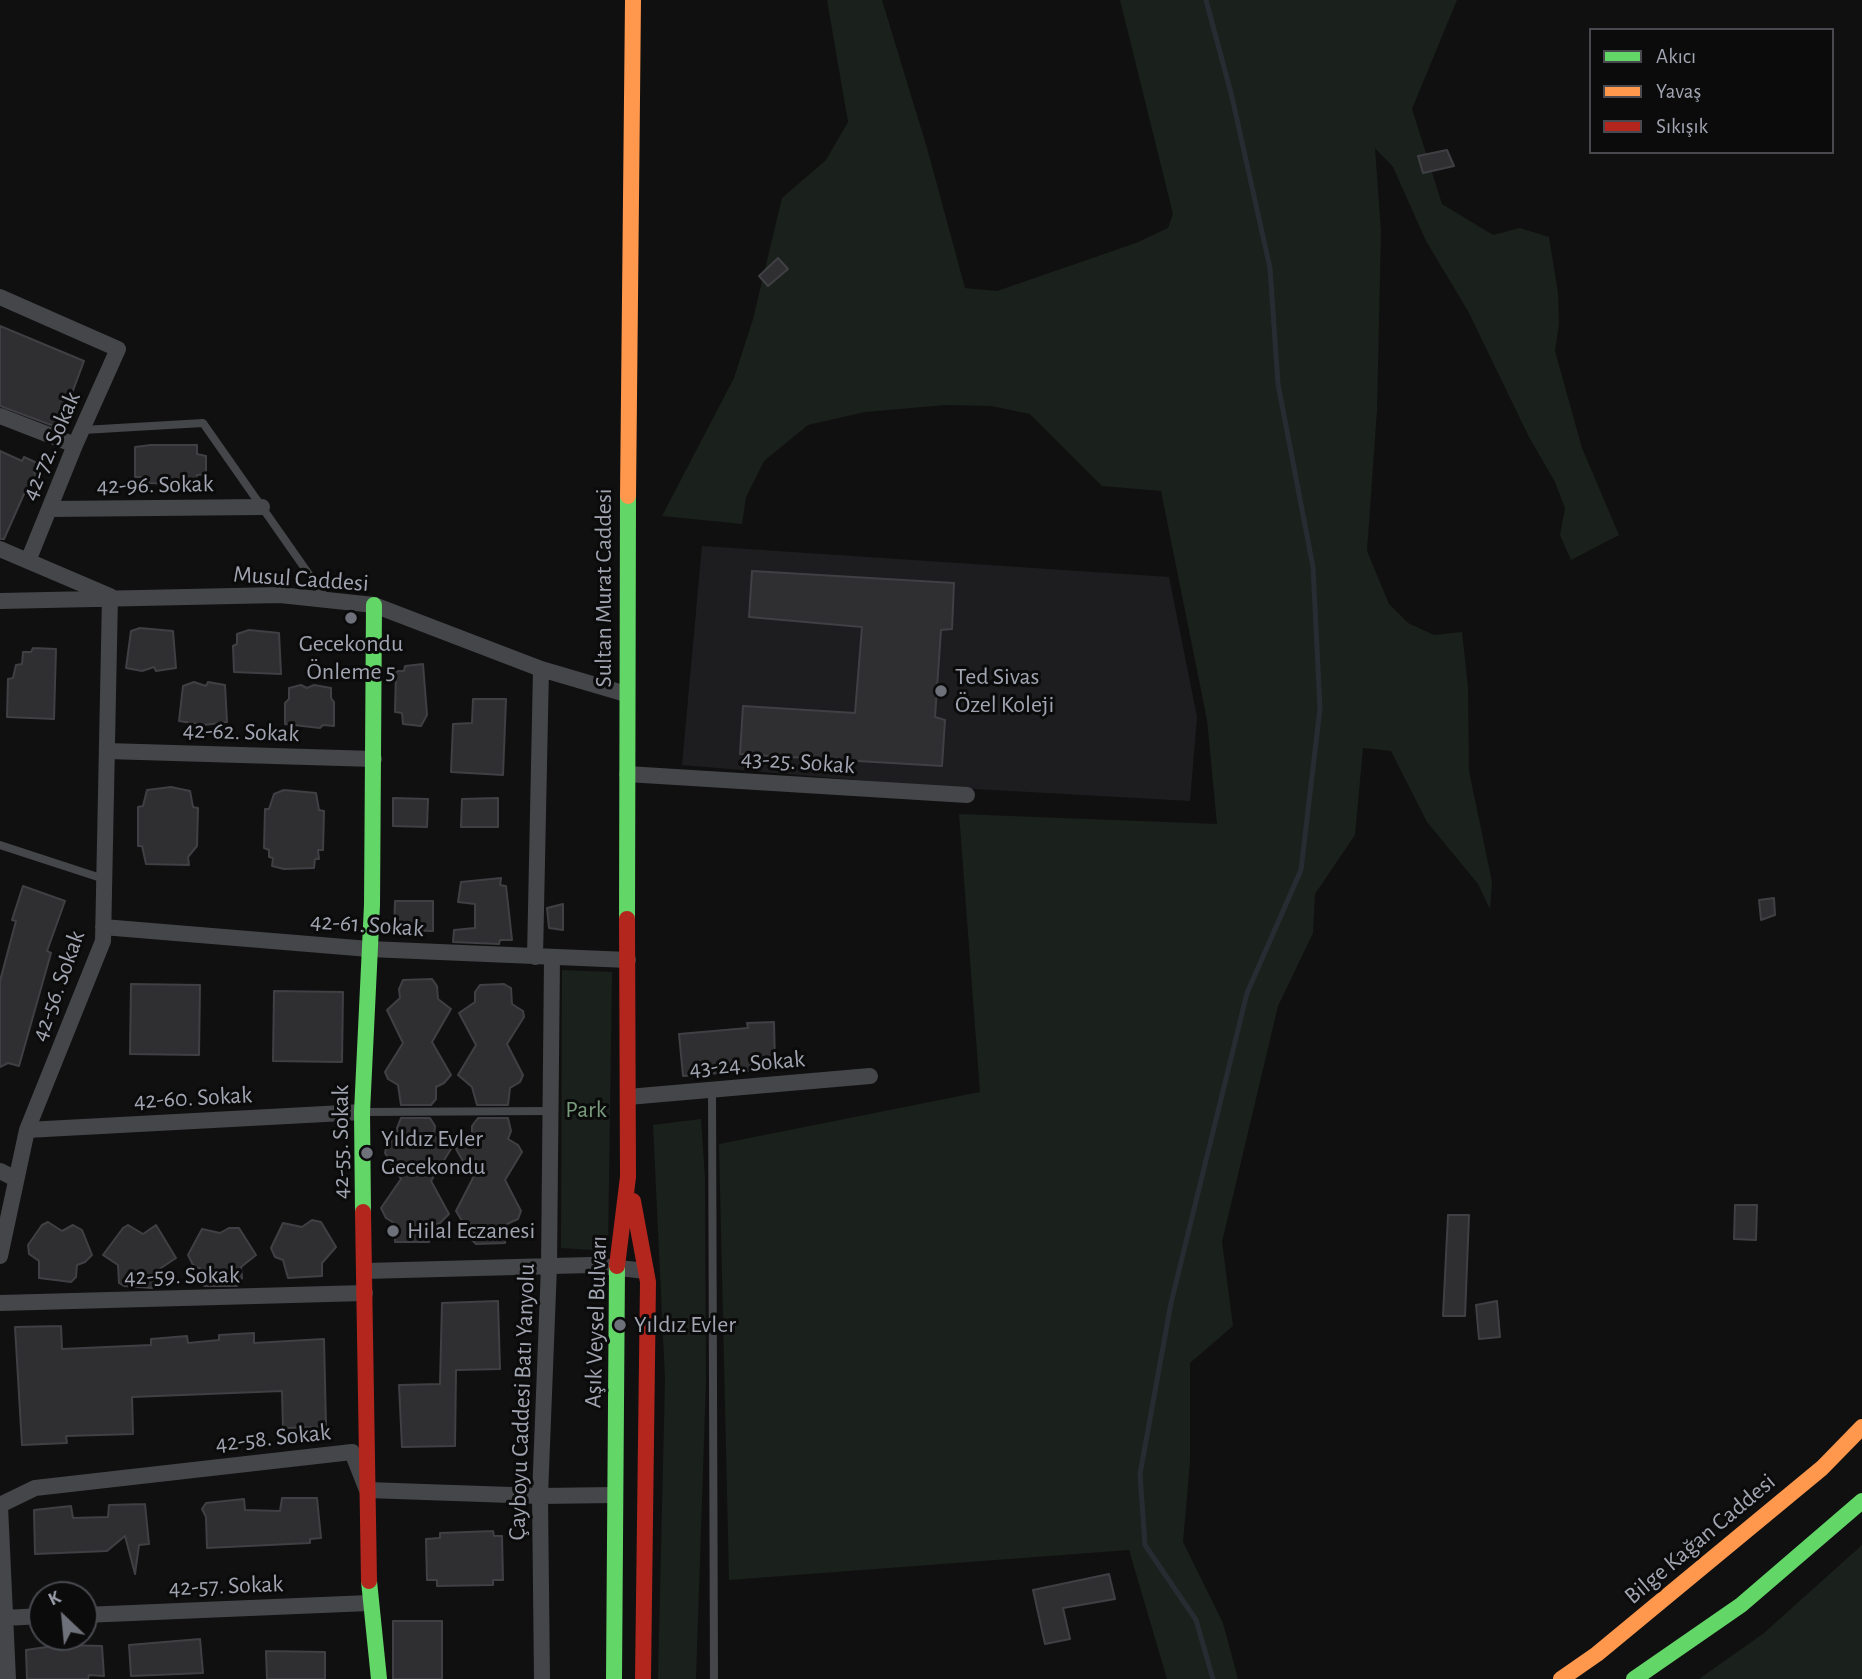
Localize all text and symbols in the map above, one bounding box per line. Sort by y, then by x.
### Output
legend [1589,28,1834,154]
text: Akıcı [1656,46,1696,67]
text: Yavaş [1656,81,1701,102]
text: Sıkışık [1656,116,1708,137]
street label: 42-72. Sokak [15,387,87,505]
street label: 42-96. Sokak [96,470,214,500]
street label: Sultan Murat Caddesi [590,488,618,688]
street label: Musul Caddesi [232,560,370,598]
marker: Gecekondu Önleme 5 [343,610,359,626]
place label: Gecekondu Önleme 5 [299,630,403,686]
place label: Ted Sivas Özel Koleji [955,663,1054,719]
marker: Ted Sivas Özel Koleji [933,683,949,699]
street label: 42-62. Sokak [182,716,300,748]
street label: 43-25. Sokak [740,744,856,780]
street label: 42-61. Sokak [309,907,425,943]
street label: 42-56. Sokak [25,927,91,1045]
street label: 43-24. Sokak [688,1045,806,1083]
street label: 42-60. Sokak [133,1081,253,1115]
street label: 42-55. Sokak [327,1085,355,1199]
park label: Park [565,1096,607,1124]
place label: Yıldız Evler Gecekondu [381,1125,485,1181]
marker: Yıldız Evler Gecekondu [359,1145,375,1161]
place label: Hilal Eczanesi [407,1217,535,1245]
marker: Hilal Eczanesi [385,1223,401,1239]
street label: Aşık Veysel Bulvarı [579,1235,613,1409]
street label: 42-59. Sokak [124,1261,240,1291]
street label: Çayboyu Caddesi Batı Yanyolu [503,1263,541,1541]
place label: Yıldız Evler [634,1311,736,1339]
marker: Yıldız Evler [612,1317,628,1333]
street label: 42-58. Sokak [214,1418,332,1458]
street label: Bilge Kağan Caddesi [1619,1468,1781,1610]
street label: 42-57. Sokak [168,1570,284,1602]
north arrow [28,1581,98,1651]
text: K [45,1588,64,1609]

